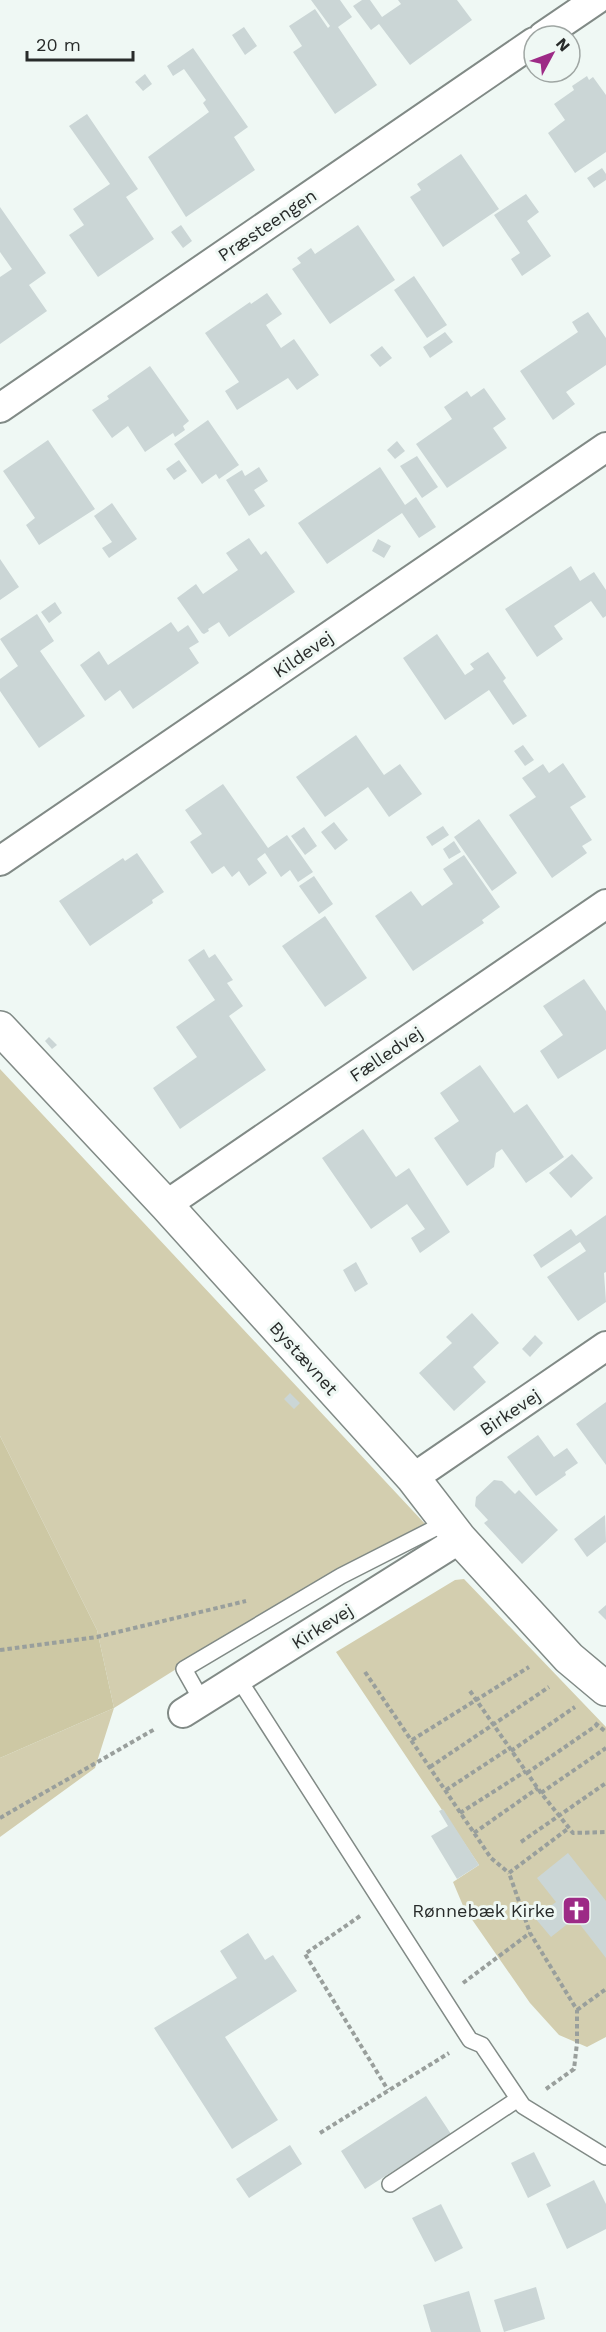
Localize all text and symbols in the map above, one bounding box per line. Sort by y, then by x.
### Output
scale bar [27,24,134,62]
north arrow [522,24,582,84]
text: 20 m [36,34,81,55]
text: N [552,34,574,55]
street label: Præsteengen [214,184,320,266]
street label: Kildevej [269,626,337,682]
street label: Fælledvej [346,1022,426,1086]
street label: Bystævnet [265,1317,343,1399]
street label: Birkevej [476,1384,544,1440]
street label: Kirkevej [287,1599,357,1653]
church icon: Rønnebæk Kirke [560,1894,592,1926]
place label: Rønnebæk Kirke [412,1900,555,1921]

